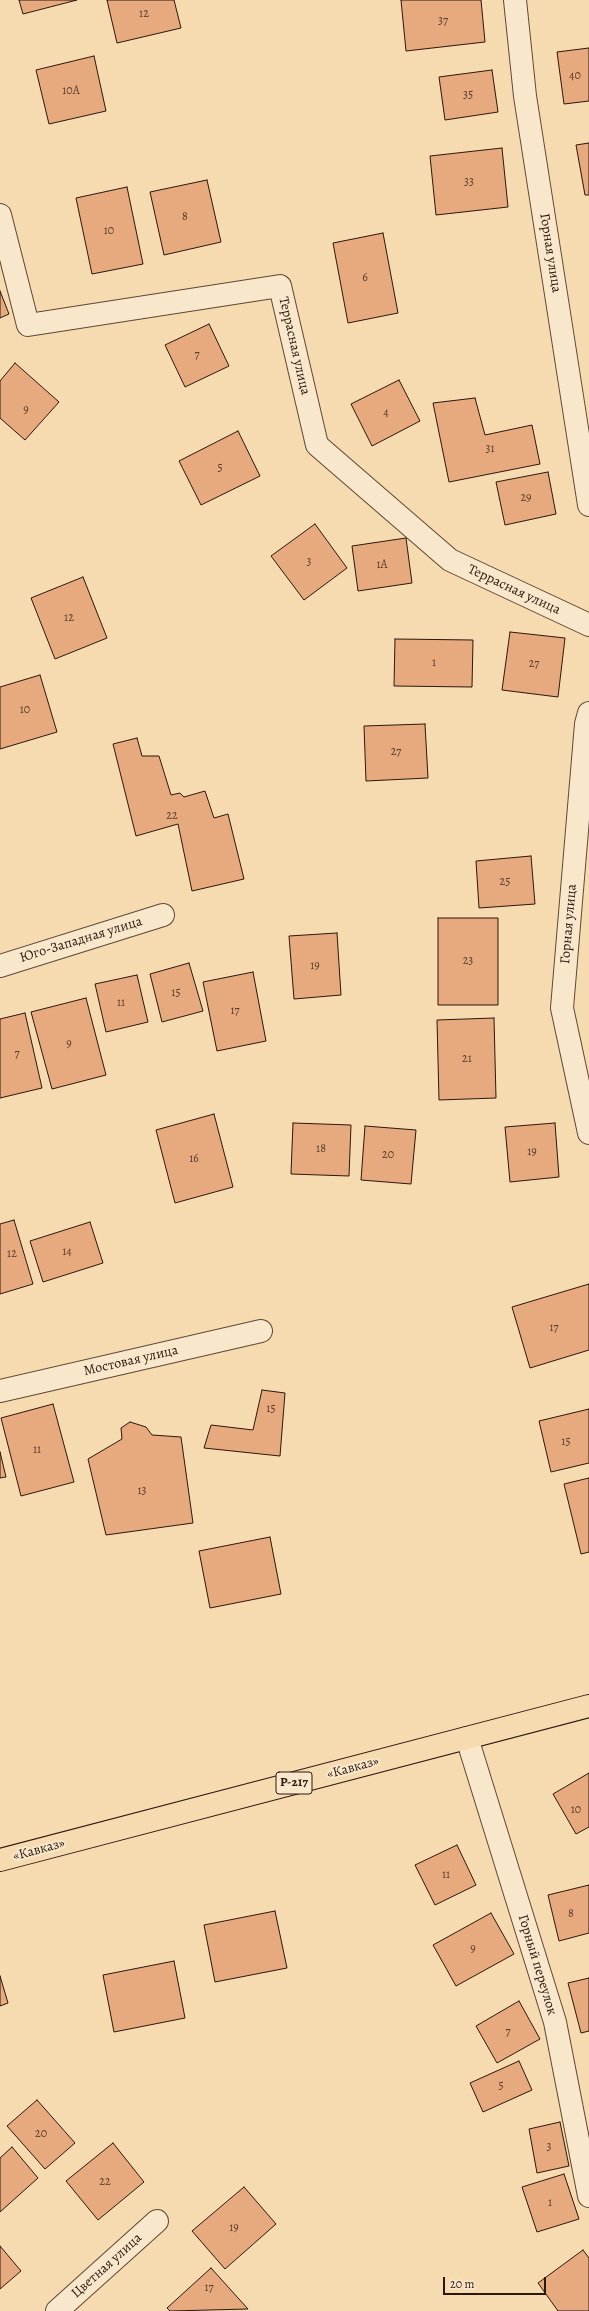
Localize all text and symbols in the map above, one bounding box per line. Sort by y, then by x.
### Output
house number: 12 [139,7,149,21]
house number: 37 [438,14,448,28]
house number: 40 [569,69,581,83]
house number: 10А [62,84,80,98]
house number: 35 [463,88,473,102]
house number: 33 [464,175,474,189]
house number: 8 [182,210,188,224]
street label: Горная улица [535,212,565,294]
house number: 10 [104,224,114,238]
house number: 6 [362,271,368,285]
street label: Террасная улица [275,295,313,397]
house number: 7 [194,348,200,362]
house number: 9 [23,403,29,417]
house number: 4 [383,406,389,420]
house number: 31 [485,442,495,456]
house number: 5 [217,461,223,475]
house number: 29 [520,491,532,505]
house number: 3 [307,555,311,569]
house number: 1А [376,558,388,572]
street label: Террасная улица [465,561,563,619]
house number: 12 [64,611,74,625]
house number: 1 [432,656,436,670]
house number: 27 [529,657,539,671]
house number: 10 [20,703,30,717]
house number: 27 [391,745,401,759]
house number: 22 [166,809,178,823]
house number: 25 [500,875,510,889]
street label: Горная улица [557,883,581,965]
street label: Юго-Западная улица [18,913,144,967]
house number: 23 [463,954,473,968]
house number: 19 [310,959,320,973]
house number: 15 [171,986,181,1000]
house number: 11 [117,996,125,1010]
house number: 17 [230,1004,240,1018]
house number: 9 [66,1037,72,1051]
house number: 7 [14,1047,20,1061]
house number: 21 [462,1052,472,1066]
house number: 18 [316,1142,326,1156]
house number: 19 [527,1145,537,1159]
house number: 20 [382,1148,394,1162]
house number: 16 [189,1152,199,1166]
house number: 14 [62,1245,72,1259]
house number: 12 [7,1247,17,1261]
house number: 17 [549,1321,559,1335]
street label: Мостовая улица [82,1342,180,1380]
house number: 15 [266,1402,276,1416]
house number: 15 [561,1435,571,1449]
house number: 11 [33,1443,41,1457]
house number: 13 [137,1484,147,1498]
street label: «Кавказ» [325,1753,381,1783]
road number: Р-217 [276,1772,312,1794]
house number: 10 [571,1803,581,1817]
street label: «Кавказ» [11,1835,67,1865]
house number: 11 [442,1868,450,1882]
house number: 8 [568,1907,574,1921]
street label: Горный переулок [514,1913,560,2017]
house number: 9 [470,1942,476,1956]
house number: 7 [505,2025,511,2039]
house number: 5 [498,2079,504,2093]
house number: 20 [35,2127,47,2141]
house number: 3 [547,2140,551,2154]
house number: 22 [99,2175,111,2189]
house number: 1 [548,2196,552,2210]
house number: 19 [229,2221,239,2235]
street label: Цветная улица [68,2230,146,2302]
scale bar [445,2269,548,2295]
text: 20 m [450,2276,474,2292]
house number: 17 [204,2281,214,2295]

